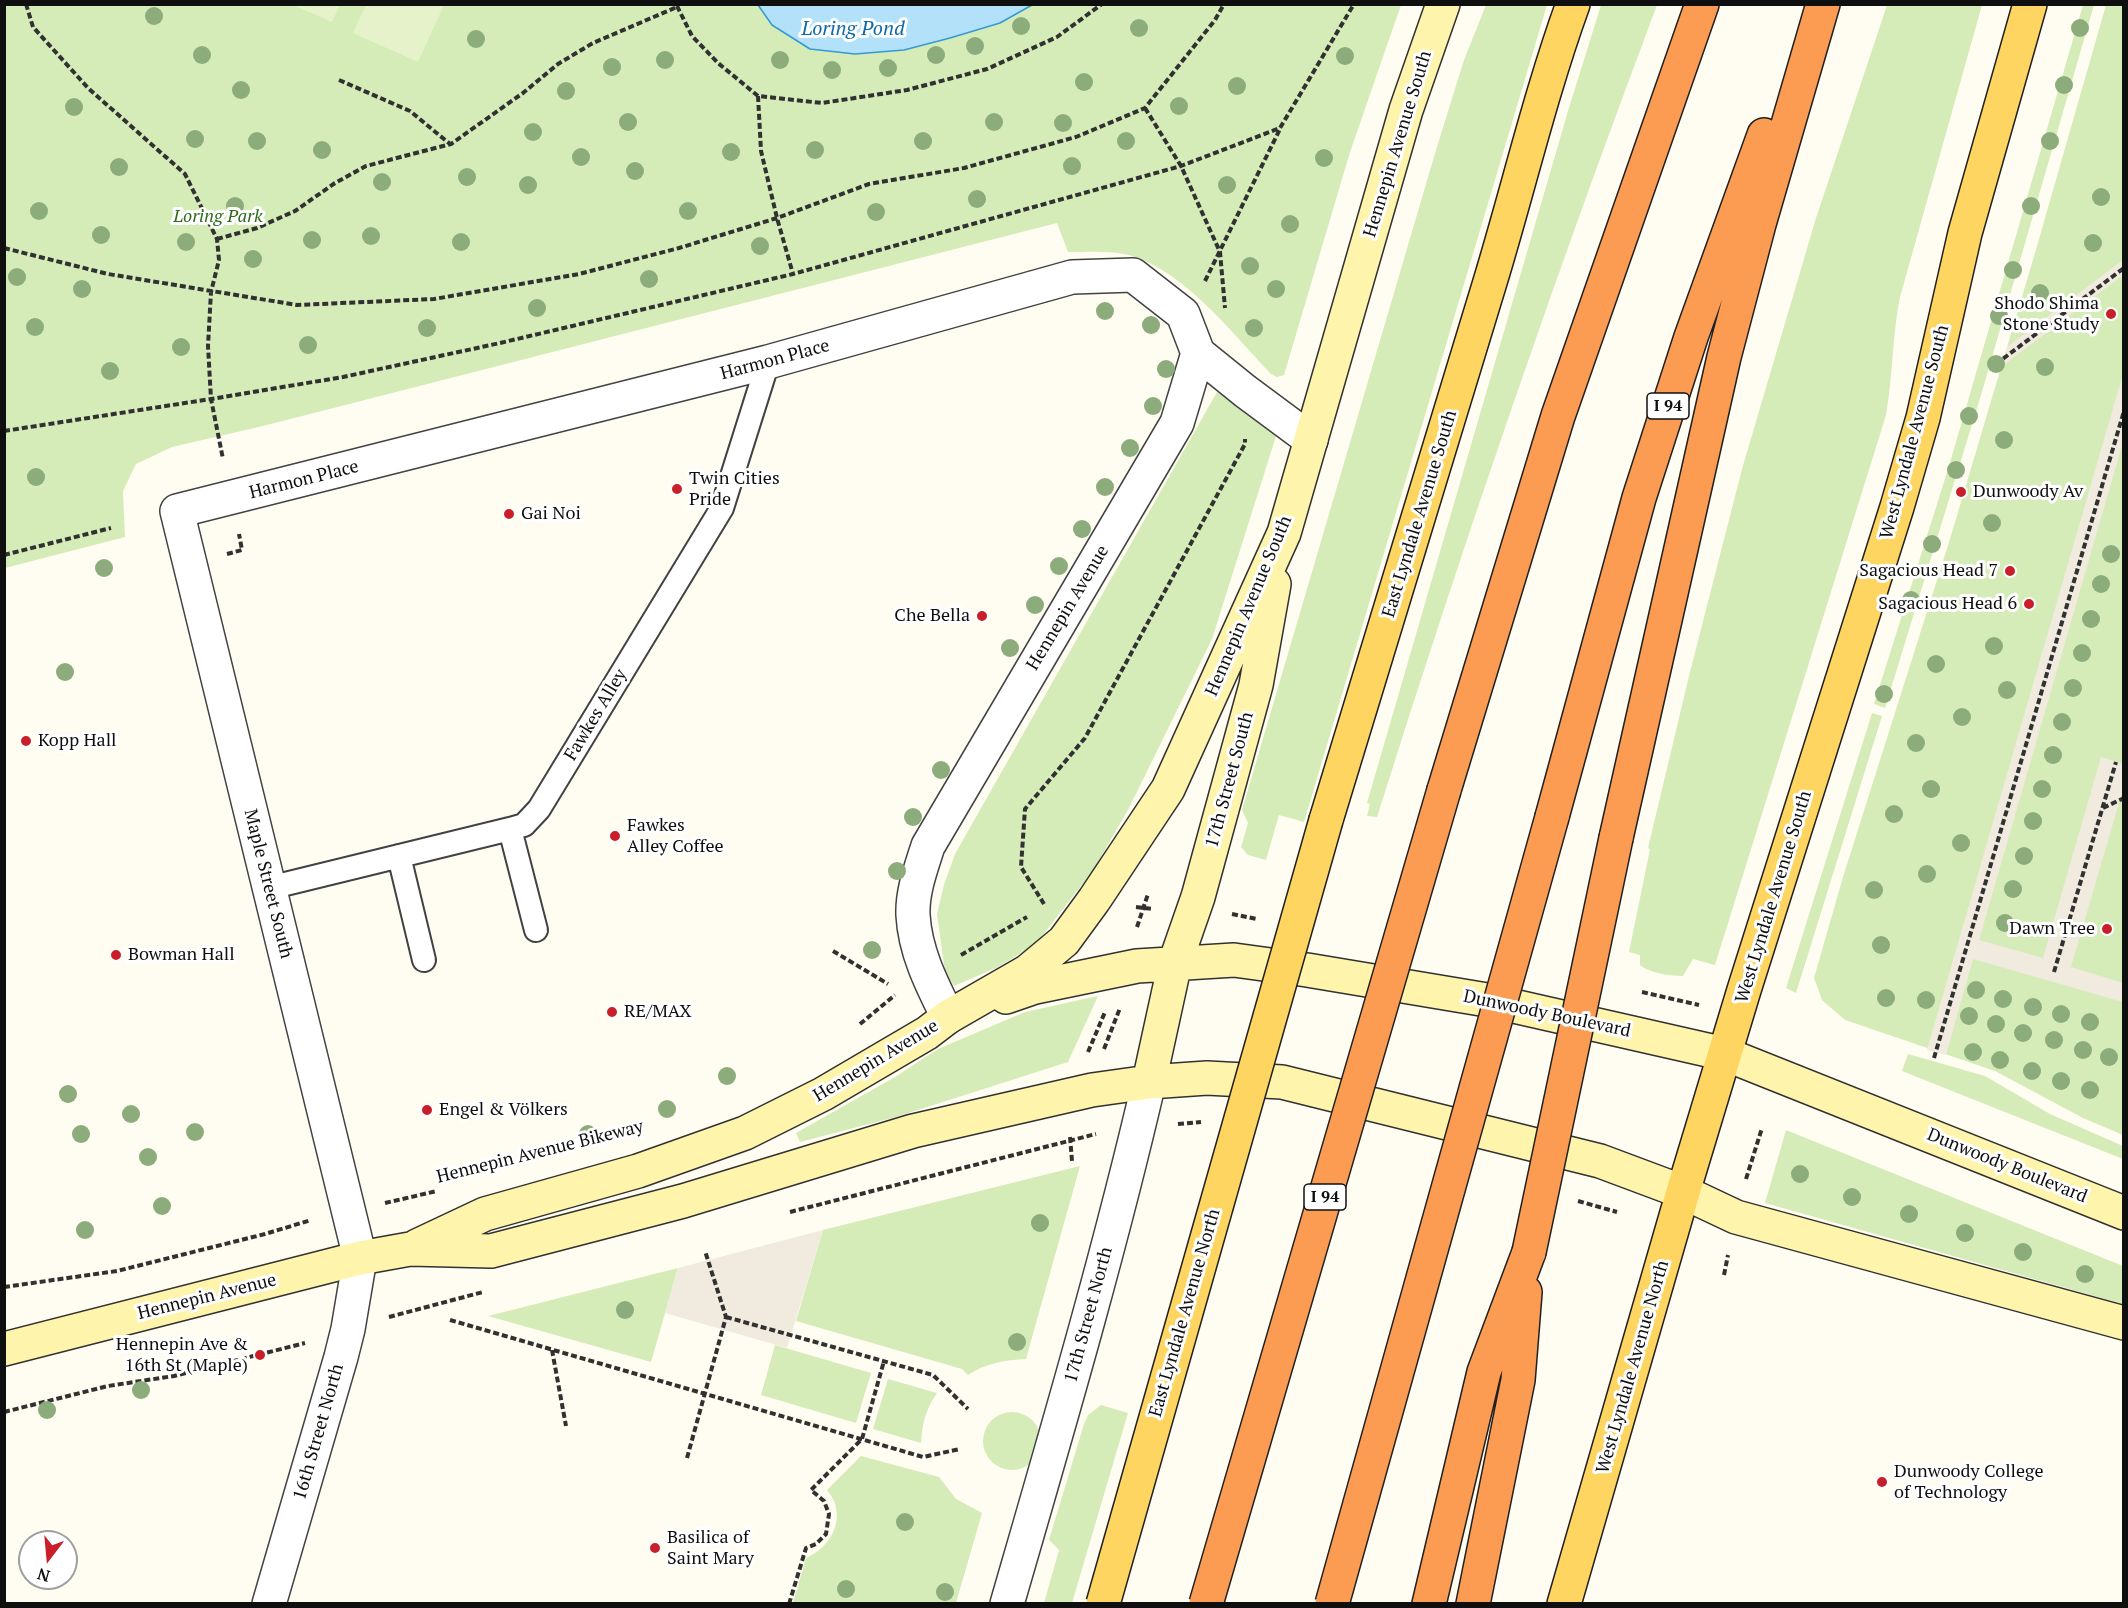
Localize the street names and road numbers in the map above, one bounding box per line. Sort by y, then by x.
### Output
street label: Hennepin Avenue South [1359,48,1437,240]
street label: West Lyndale Avenue South [1876,323,1954,541]
street label: Harmon Place [718,335,832,385]
road number: I 94 [1647,393,1689,419]
street label: East Lyndale Avenue South [1378,408,1462,620]
street label: Harmon Place [247,456,361,504]
street label: Hennepin Avenue South [1201,513,1297,699]
street label: Hennepin Avenue [1022,541,1114,675]
street label: Fawkes Alley [560,665,632,765]
street label: 17th Street South [1202,710,1258,850]
street label: West Lyndale Avenue South [1731,788,1817,1006]
street label: Maple Street South [239,807,297,961]
street label: Dunwoody Boulevard [1461,986,1633,1042]
street label: Hennepin Avenue [809,1015,943,1107]
street label: Hennepin Avenue Bikeway [434,1116,646,1188]
street label: Dunwoody Boulevard [1924,1124,2090,1208]
road number: I 94 [1304,1184,1346,1210]
street label: East Lyndale Avenue North [1145,1206,1225,1420]
street label: 17th Street North [1060,1245,1118,1385]
street label: West Lyndale Avenue North [1592,1258,1674,1476]
street label: Hennepin Avenue [135,1269,279,1325]
street label: 16th Street North [289,1361,349,1503]

